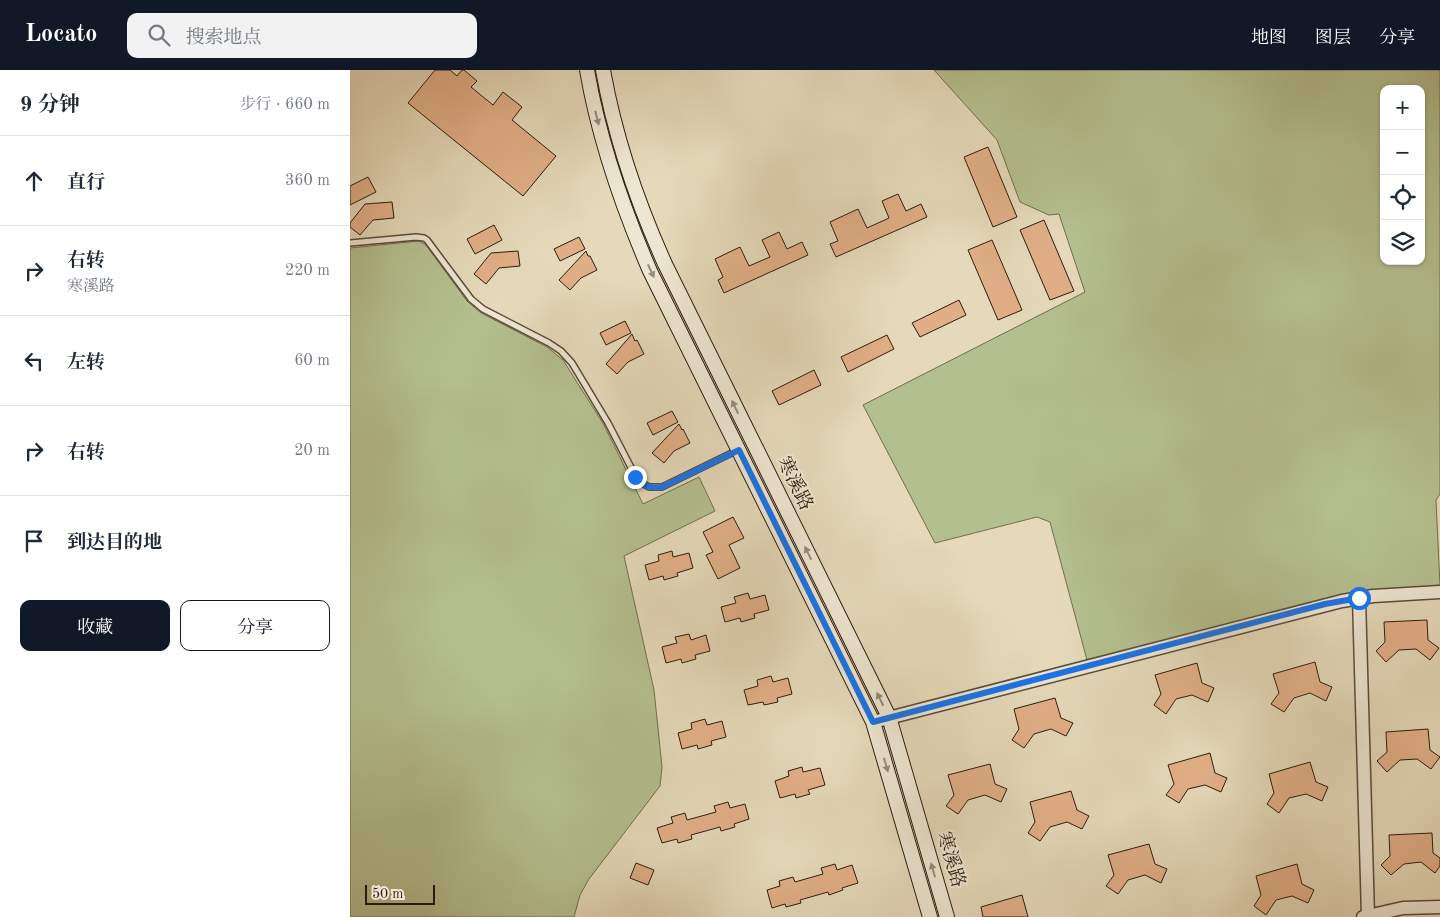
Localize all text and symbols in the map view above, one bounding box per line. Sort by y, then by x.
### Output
search box [127,13,477,58]
icon: search [145,21,173,49]
text: Locato [25,23,97,47]
text: 搜索地点 [185,29,261,48]
text: 地图 [1251,29,1287,47]
text: 图层 [1315,29,1351,47]
text: 分享 [1379,29,1415,47]
map controls [1380,85,1425,265]
button: + [1380,85,1425,130]
text: 9 分钟 [20,95,80,116]
text: 步行 · 660 m [240,97,330,113]
one-way arrow [593,110,601,125]
button: − [1380,130,1425,175]
icon: ahead [20,167,48,195]
text: 360 m [285,173,330,189]
text: 直行 [67,174,105,193]
button: locate [1380,175,1425,220]
button: layers [1380,220,1425,265]
text: 右转 [67,252,105,271]
icon: right [20,257,48,285]
text: 220 m [285,263,330,279]
one-way arrow [647,264,655,278]
text: 寒溪路 [67,279,115,295]
icon: left [20,347,48,375]
text: 60 m [294,353,330,369]
text: 左转 [67,354,105,373]
one-way arrow [731,400,740,415]
icon: right [20,437,48,465]
text: 20 m [294,443,330,459]
text: 右转 [67,444,105,463]
street label: 寒溪路 [773,453,818,514]
route end [624,466,647,489]
icon: arrive [20,527,48,555]
text: 到达目的地 [67,534,162,553]
one-way arrow [803,546,811,560]
route start [1348,587,1371,610]
button: 收藏 [20,600,170,651]
button: 分享 [180,600,330,651]
one-way arrow [876,691,884,706]
one-way arrow [882,757,890,772]
street label: 寒溪路 [933,829,970,890]
one-way arrow [929,863,937,878]
scale bar [365,882,435,905]
text: 50 m [372,887,403,901]

